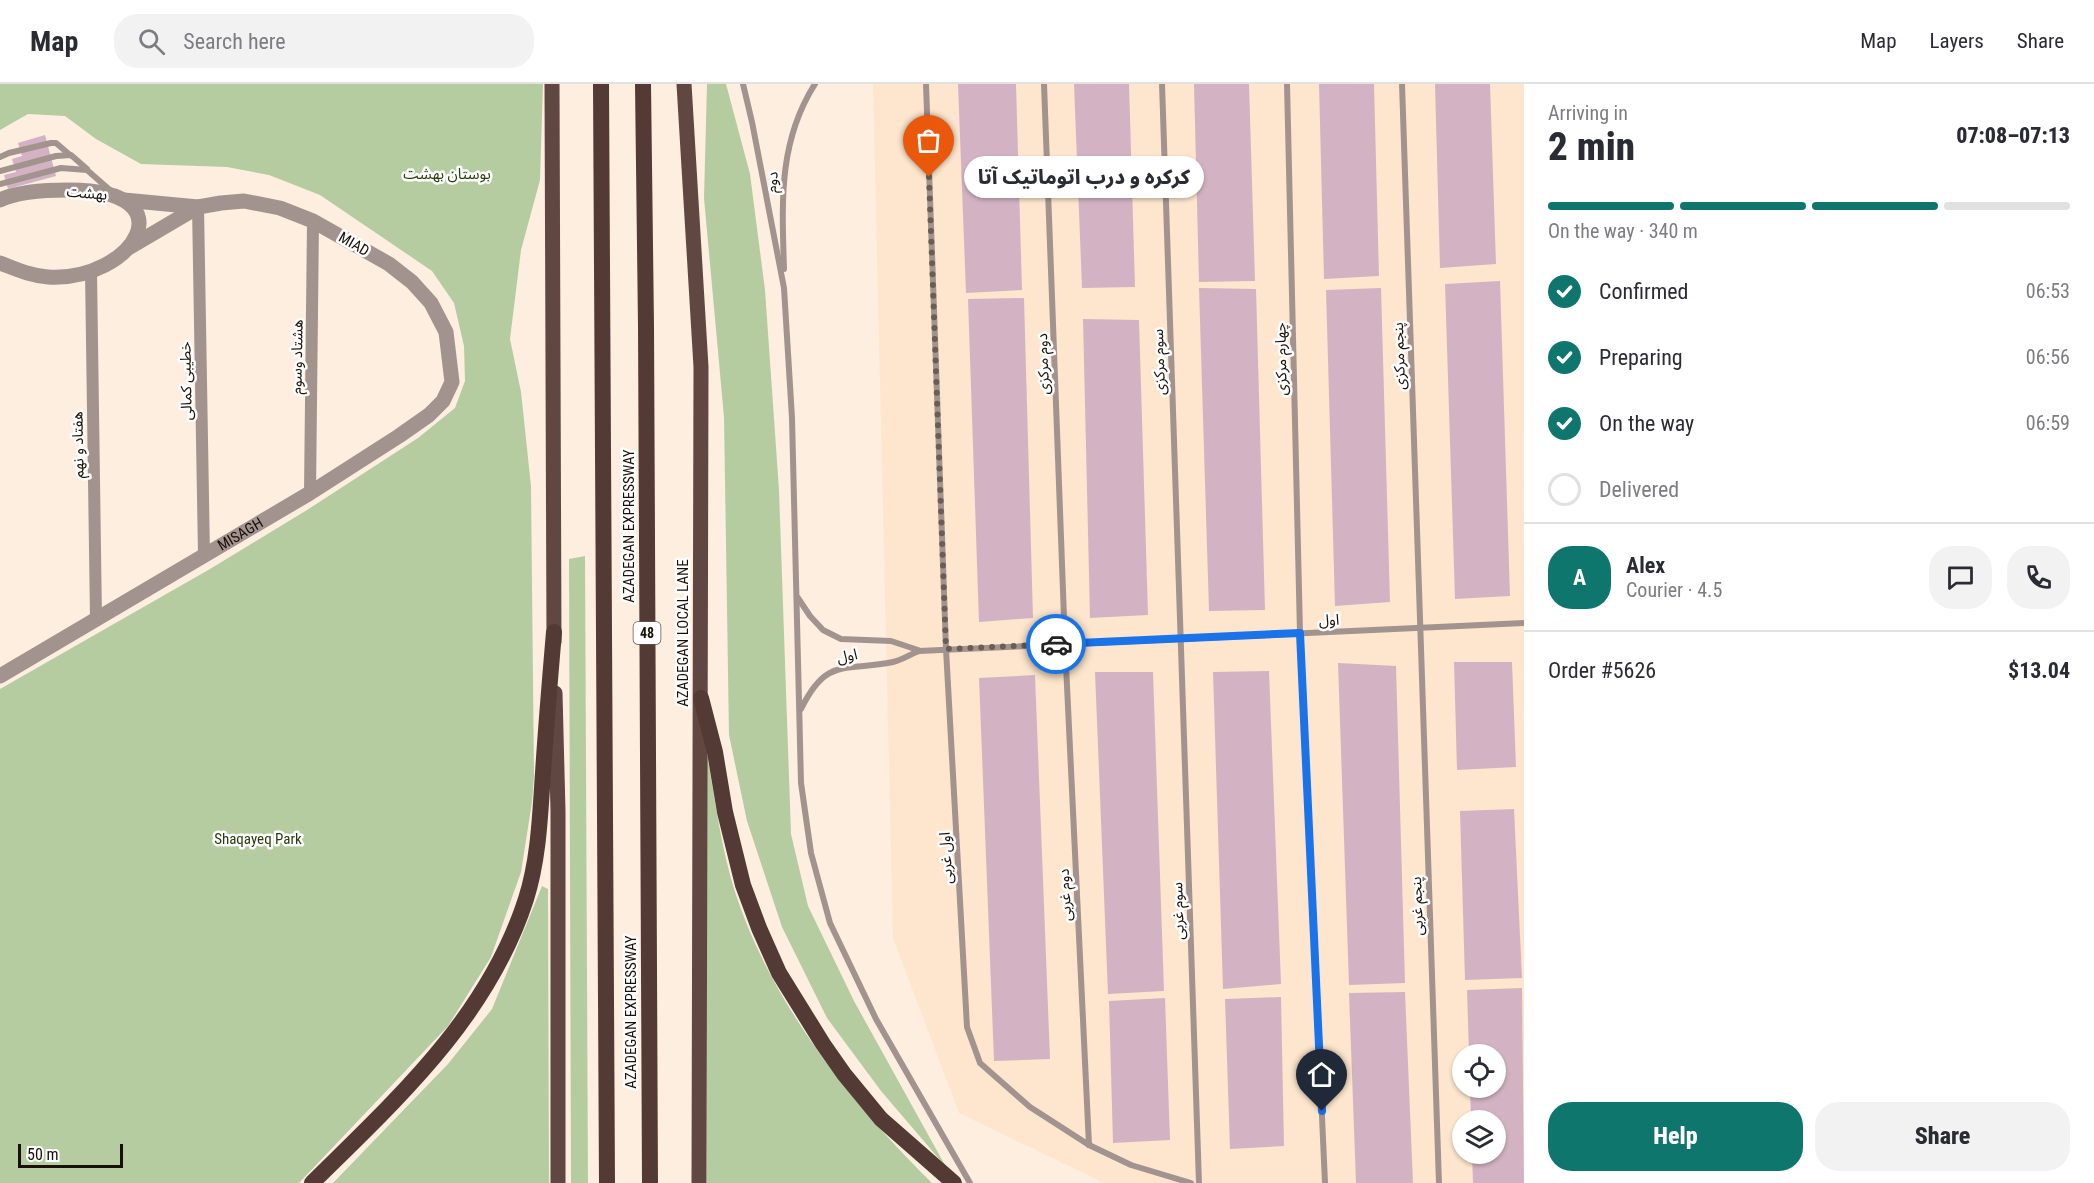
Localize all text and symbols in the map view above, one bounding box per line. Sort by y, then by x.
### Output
search box [114,14,534,68]
text: Map [30,25,78,58]
icon: search [135,25,168,58]
text: Search here [183,29,286,54]
text: Map [1860,29,1897,53]
text: Layers [1930,29,1984,53]
text: Share [2017,29,2064,53]
text: Arriving in [1548,101,1628,125]
pin [903,115,954,177]
text: 07:08–07:13 [1956,123,2070,148]
icon: bag [912,124,945,157]
text: 2 min [1548,124,1635,170]
callout: کرکره و درب اتوماتیک آتا [965,156,1205,198]
park label: بوستان بهشت [403,165,491,183]
text: کرکره و درب اتوماتیک آتا [978,165,1190,189]
street label: دوم [762,171,784,193]
street label: بهشت [66,182,108,204]
text: On the way · 340 m [1548,219,1698,243]
street label: MIAD [335,228,373,260]
icon: check [1548,275,1581,308]
text: Confirmed [1599,279,1688,304]
text: 06:53 [2026,279,2070,303]
street label: هشتاد وسوم [287,319,309,395]
street label: چهارم مرکزی [1271,322,1293,396]
street label: پنجم مرکزی [1389,322,1411,390]
street label: سوم مرکزی [1149,328,1171,395]
street label: دوم مرکزی [1033,333,1055,395]
street label: خطیبی کمالی [176,341,196,421]
icon: check [1548,341,1581,374]
text: Preparing [1599,345,1683,370]
text: 06:56 [2026,345,2070,369]
icon: check [1548,407,1581,440]
street label: هفتاد و نهم [68,411,90,479]
text: On the way [1599,411,1694,436]
text: 06:59 [2026,411,2070,435]
street label: AZADEGAN EXPRESSWAY [620,449,638,603]
text: Delivered [1599,477,1679,502]
street label: MISAGH [214,514,266,555]
button: chat [1929,546,1992,609]
button: phone [2007,546,2070,609]
text: Alex [1626,553,1665,578]
street label: AZADEGAN LOCAL LANE [674,559,692,707]
text: A [1573,565,1586,590]
text: Courier · 4.5 [1626,578,1722,602]
street label: اول [1318,610,1340,630]
courier [1026,614,1086,674]
road number: 48 [634,622,660,644]
icon: car [1040,628,1073,661]
street label: اول [835,645,859,667]
text: Order #5626 [1548,658,1656,683]
text: $13.04 [2008,658,2070,683]
park label: Shaqayeq Park [214,830,302,848]
street label: اول غربی [936,831,956,885]
street label: دوم غربی [1055,868,1077,922]
street label: پنجم غربی [1407,876,1429,936]
street label: سوم غربی [1168,882,1190,940]
street label: AZADEGAN EXPRESSWAY [622,935,640,1089]
map controls [1452,1044,1506,1164]
button: locate [1452,1044,1506,1098]
pin [1296,1049,1347,1111]
icon: home [1305,1058,1338,1091]
button: Help [1548,1102,1803,1171]
button: Share [1815,1102,2070,1171]
button: layers [1452,1110,1506,1164]
scale bar [18,1141,123,1168]
text: 50 m [27,1145,59,1164]

